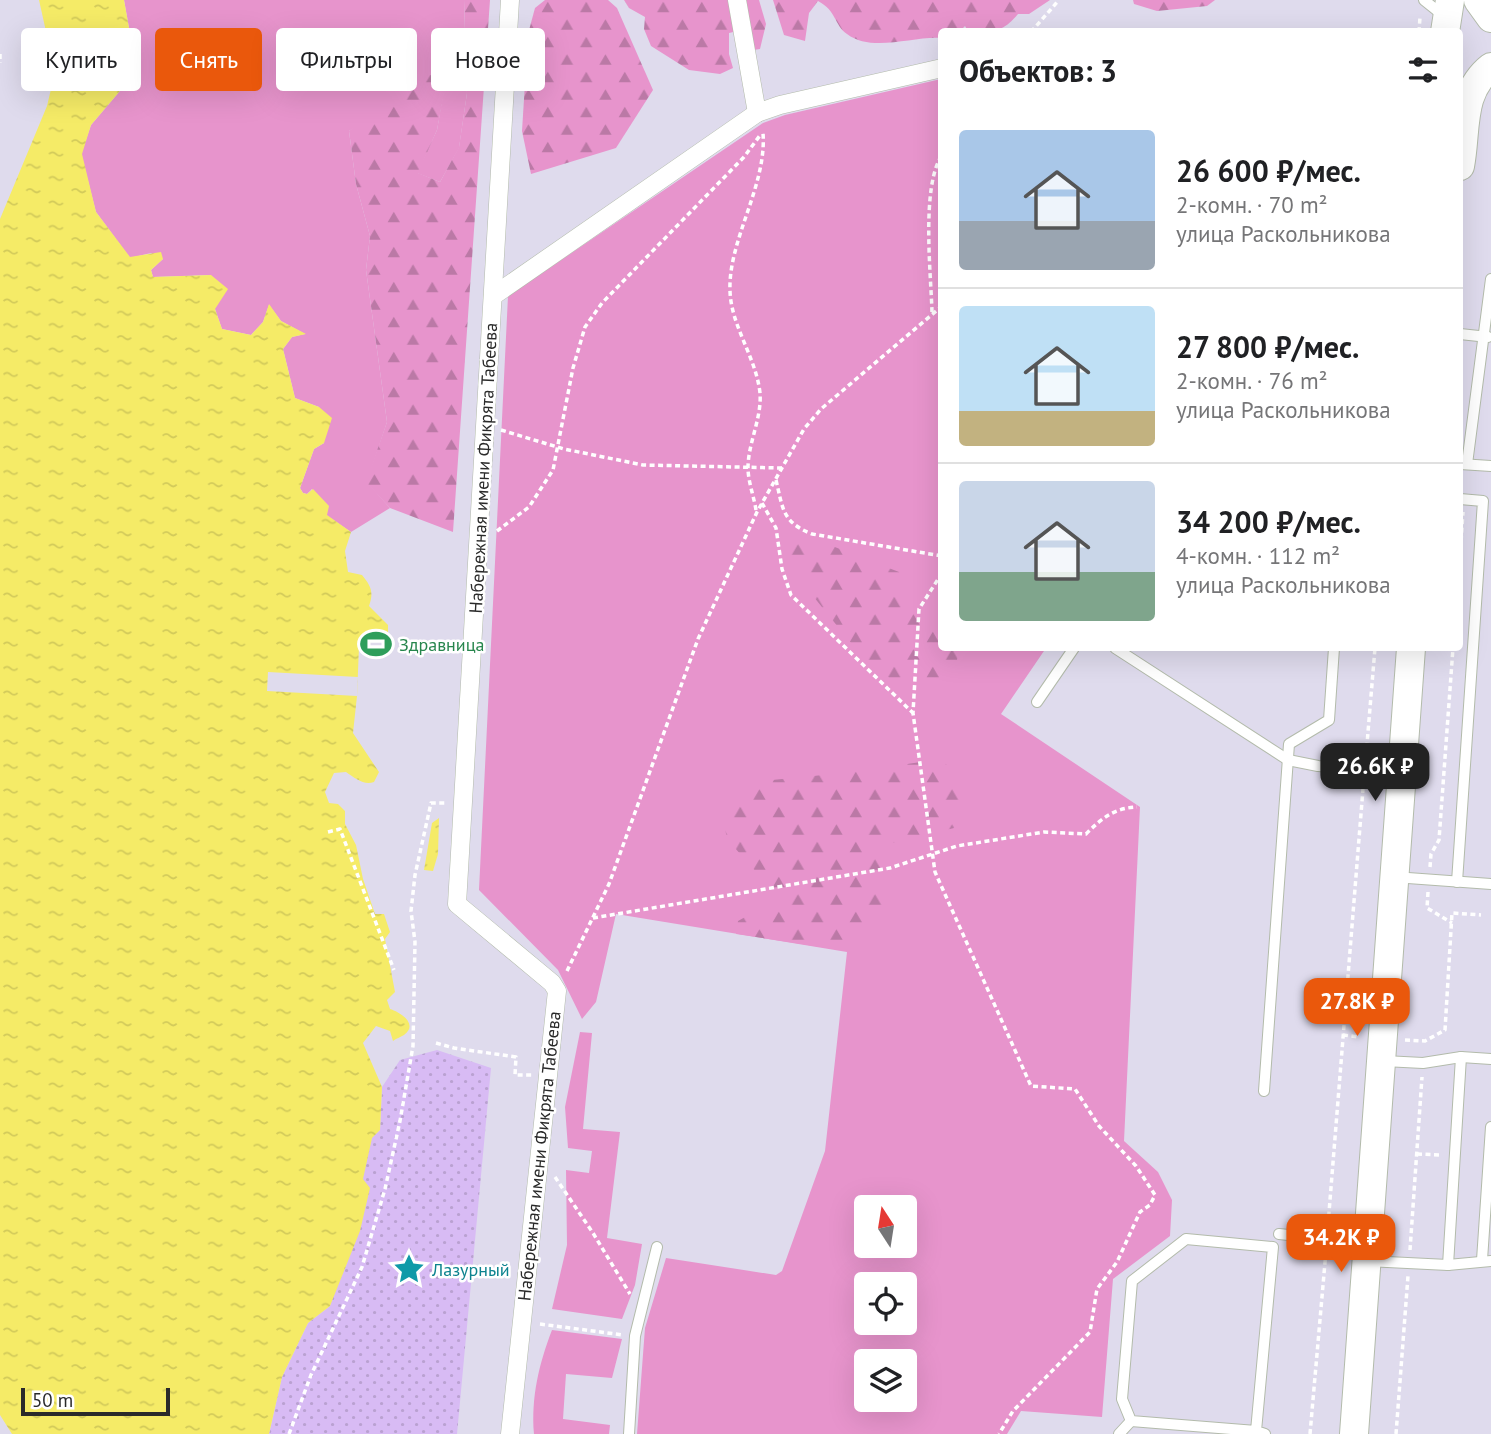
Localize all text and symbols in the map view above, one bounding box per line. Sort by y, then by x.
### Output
chip: Купить [21,28,141,91]
chip: Снять [155,28,262,91]
chip: Фильтры [276,28,417,91]
chip: Новое [431,28,545,91]
text: Объектов: 3 [959,51,1117,90]
icon: filters [1404,51,1442,89]
text: 26 600 ₽/мес. [1176,151,1361,190]
icon: home [1015,158,1099,242]
text: 2-комн. · 70 m² [1176,190,1328,219]
text: улица Раскольникова [1176,219,1391,248]
street label: Набережная имени Фикрята Табеева [464,322,502,614]
text: 27 800 ₽/мес. [1176,327,1359,366]
icon: home [1015,334,1099,418]
text: 2-комн. · 76 m² [1176,366,1328,395]
text: улица Раскольникова [1176,395,1391,424]
text: 34 200 ₽/мес. [1176,502,1361,541]
icon: home [1015,509,1099,593]
text: 4-комн. · 112 m² [1176,541,1340,570]
text: улица Раскольникова [1176,570,1391,599]
sports icon: Здравница [359,627,393,661]
place label: Здравница [399,633,484,656]
pin: 26.6K ₽ [1310,744,1440,803]
text: 26.6K ₽ [1336,751,1414,780]
pin: 27.8K ₽ [1292,978,1422,1038]
text: 27.8K ₽ [1320,986,1394,1015]
street label: Набережная имени Фикрята Табеева [512,1010,566,1302]
north arrow [854,1195,917,1258]
map controls [854,1195,917,1412]
pin: 34.2K ₽ [1276,1214,1406,1274]
text: 34.2K ₽ [1302,1222,1380,1251]
place icon: Лазурный [392,1252,426,1286]
place label: Лазурный [431,1258,510,1281]
button: locate [854,1272,917,1335]
button: layers [854,1349,917,1412]
scale bar [21,1385,170,1417]
text: 50 m [32,1388,73,1412]

